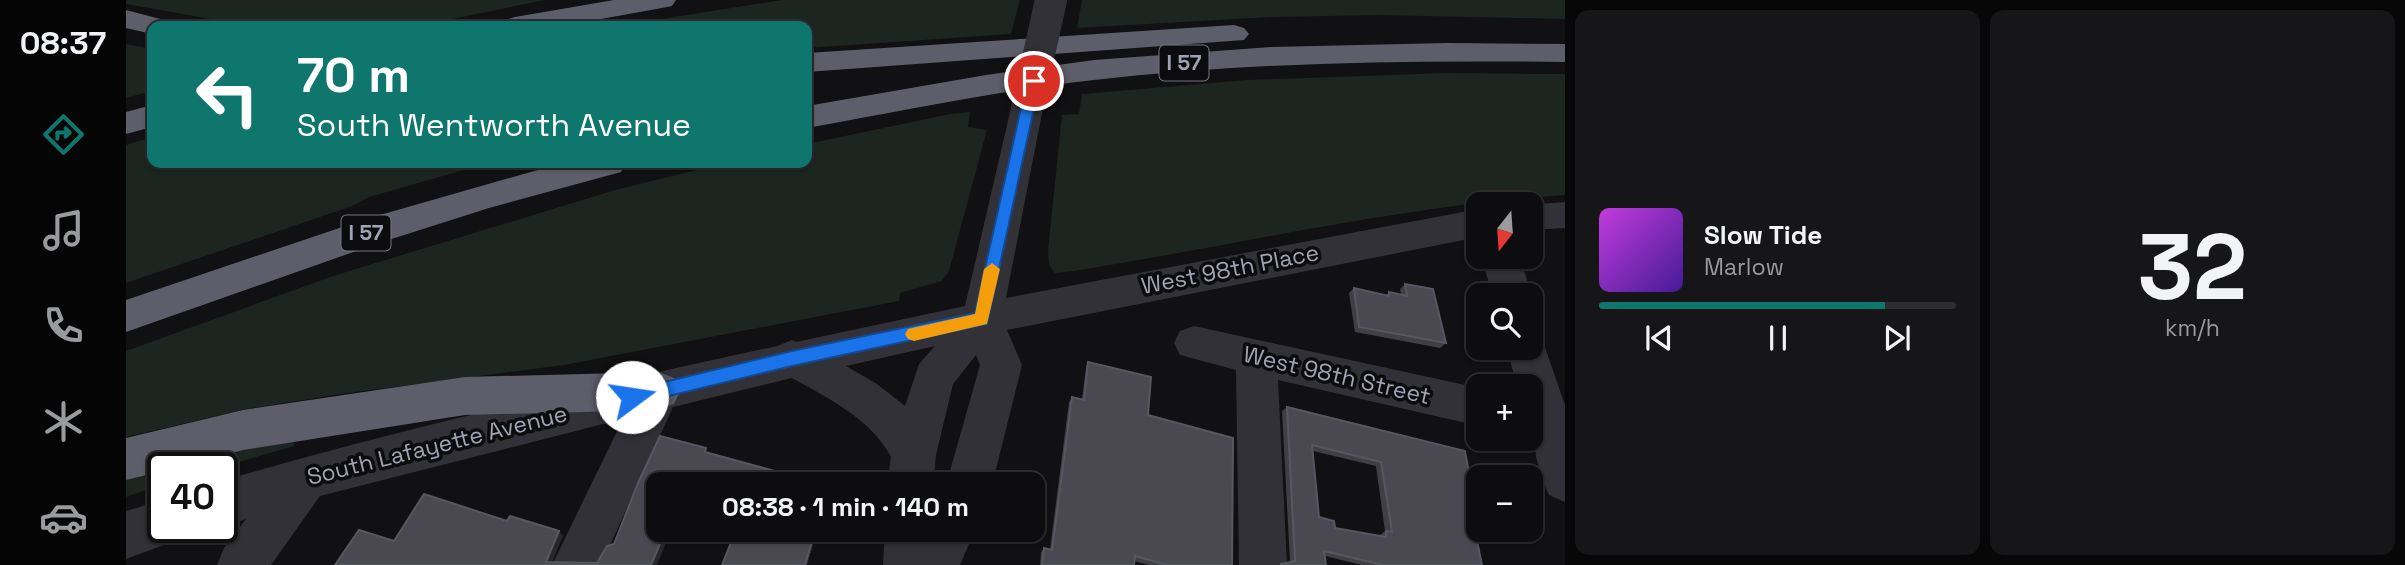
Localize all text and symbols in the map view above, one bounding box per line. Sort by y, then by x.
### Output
text: 08:37 [20,23,106,63]
text: 70 m [297,44,410,106]
road number: I 57 [1160,46,1208,80]
icon: left [182,49,273,140]
pin [1004,51,1064,111]
icon: arrive [1015,62,1053,100]
text: South Wentworth Avenue [297,105,691,145]
icon: directions [39,110,88,159]
north arrow [1466,192,1544,270]
map controls [1466,192,1543,542]
icon: music [39,206,88,255]
text: 32 [2138,209,2247,326]
road number: I 57 [342,216,390,250]
text: Slow Tide [1704,218,1822,252]
street label: West 98th Place [1139,237,1321,301]
text: Marlow [1704,252,1784,282]
button: search [1466,283,1543,360]
icon: phone [39,301,88,350]
text: km/h [2165,313,2220,343]
icon: previous [1640,319,1678,357]
icon: pause [1759,319,1797,357]
icon: next [1878,319,1916,357]
street label: West 98th Street [1241,339,1433,411]
position arrow [595,360,669,434]
button: + [1466,374,1543,451]
icon: climate [39,397,88,446]
street label: South Lafayette Avenue [304,398,570,492]
speed limit sign: 40 [147,452,238,543]
button: − [1466,465,1543,542]
text: 08:38 · 1 min · 140 m [722,490,969,524]
icon: car [39,493,88,542]

